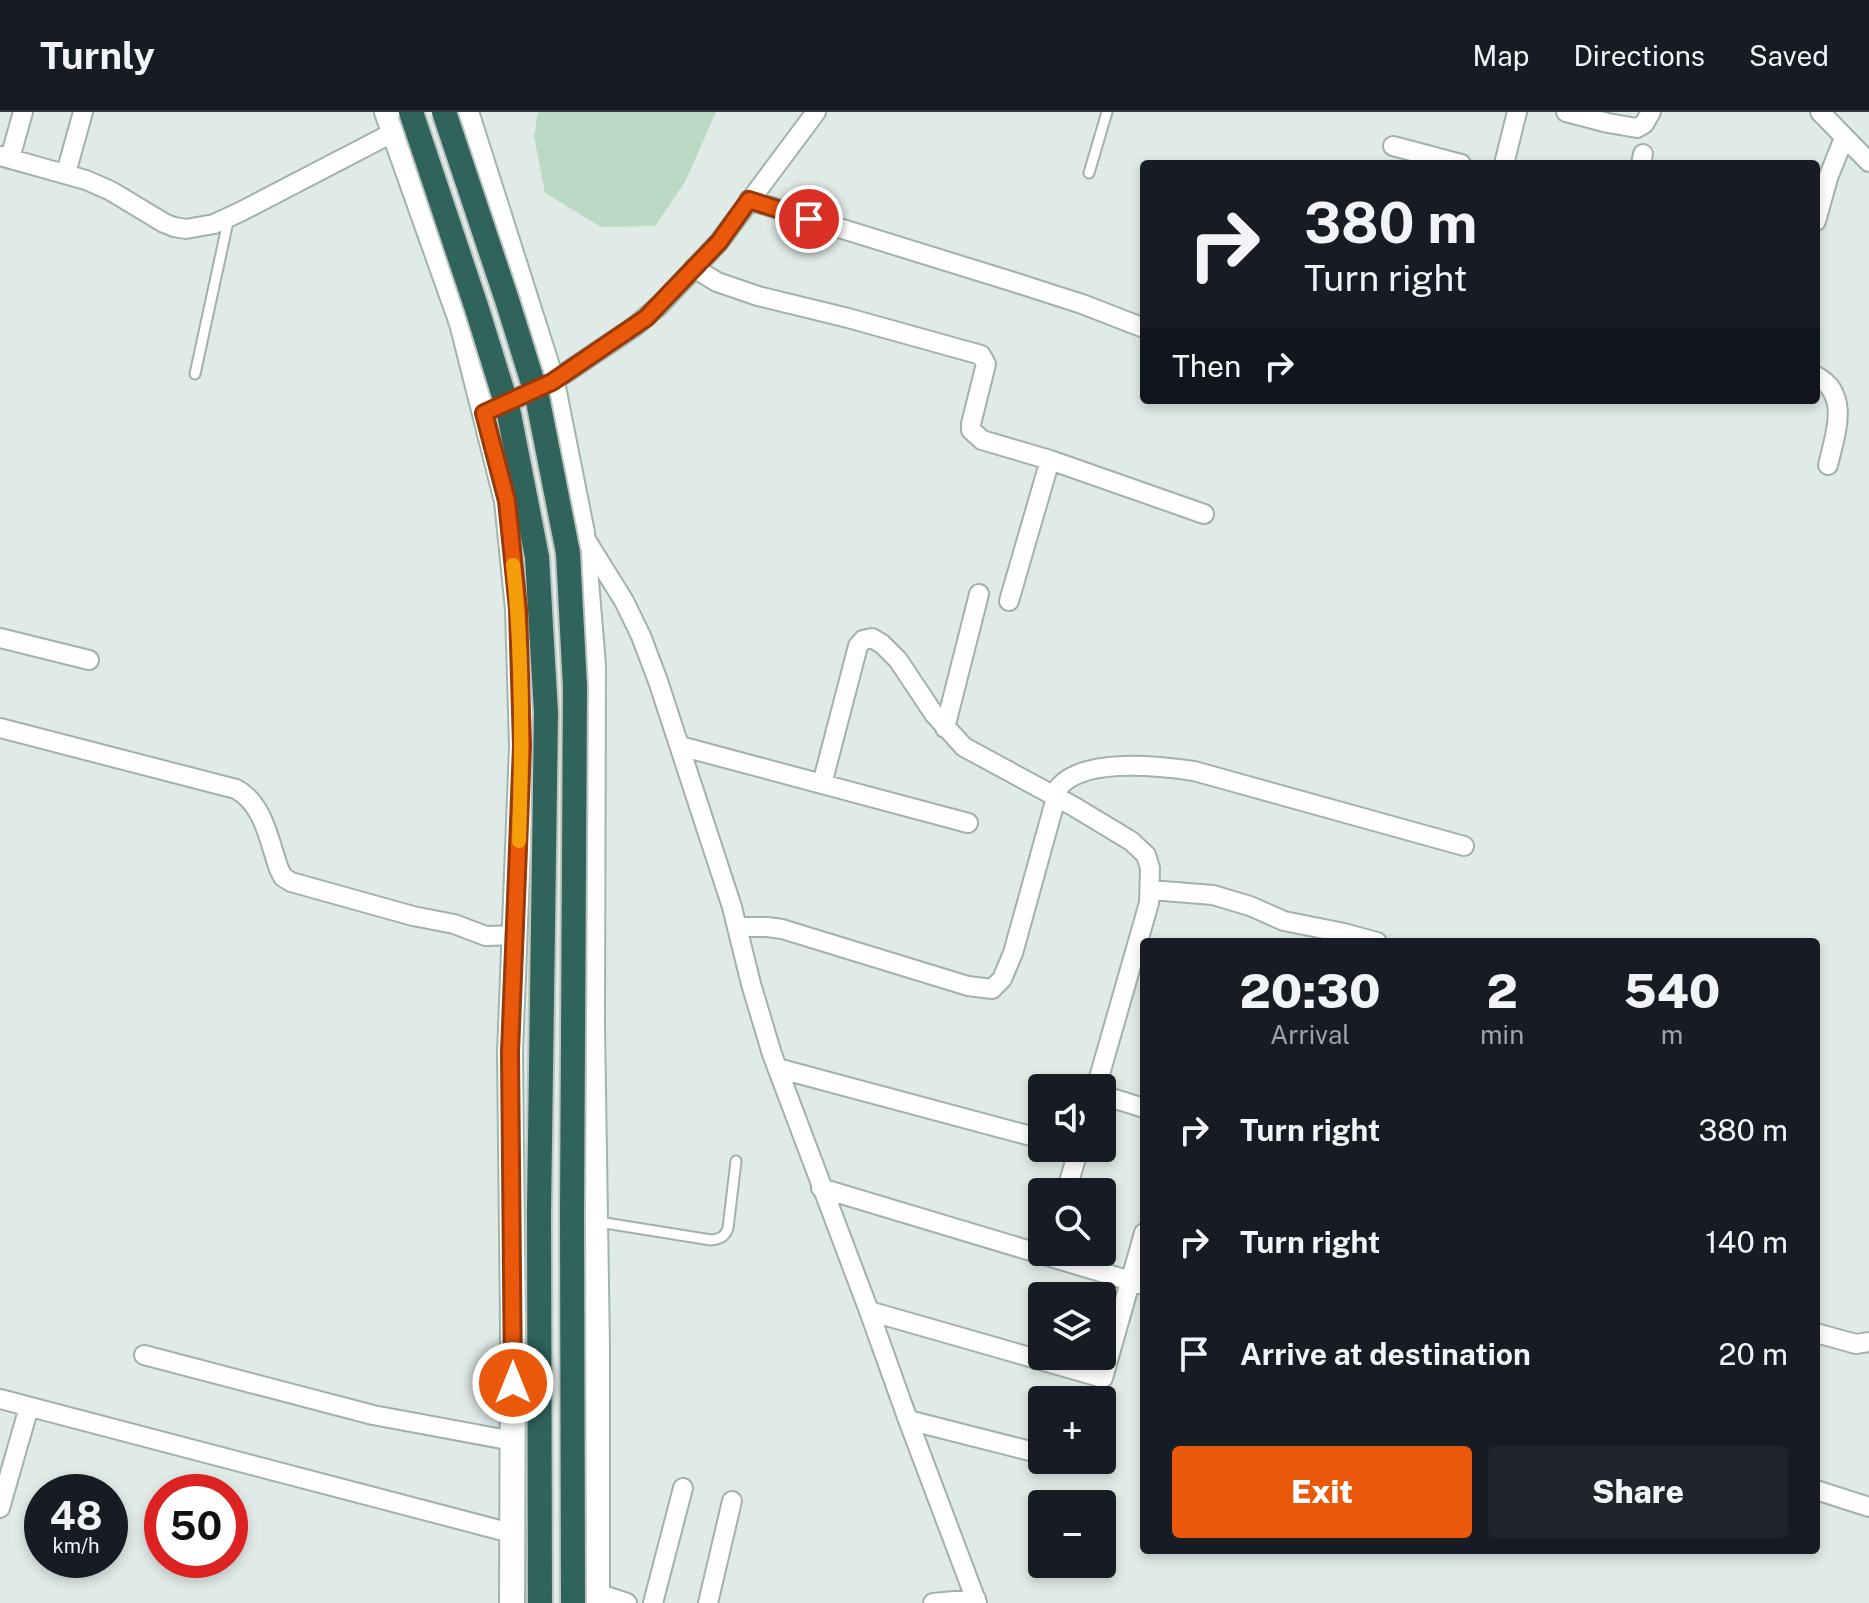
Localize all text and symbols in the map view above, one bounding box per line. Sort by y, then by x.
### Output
text: Turnly [40,33,155,78]
text: Map [1473,39,1529,72]
text: Directions [1573,39,1705,72]
text: Saved [1749,39,1829,72]
pin [775,185,843,253]
text: 380 m [1304,190,1477,256]
icon: right [1172,192,1276,296]
icon: arrive [787,197,831,241]
text: Turn right [1304,257,1467,299]
icon: right [1257,344,1301,388]
text: Then [1172,348,1241,384]
text: 20:30 [1239,962,1381,1019]
text: 2 [1486,962,1518,1019]
text: 540 [1624,962,1721,1019]
text: Arrival [1270,1019,1350,1050]
text: min [1480,1019,1524,1050]
text: m [1661,1019,1683,1050]
map controls [1028,1074,1116,1578]
button: sound [1028,1074,1116,1162]
icon: right [1172,1108,1216,1152]
text: Turn right [1240,1112,1380,1148]
text: 380 m [1698,1112,1788,1148]
button: search [1028,1178,1116,1266]
icon: right [1172,1220,1216,1264]
text: Turn right [1240,1224,1380,1260]
text: 140 m [1705,1224,1788,1260]
button: layers [1028,1282,1116,1370]
icon: arrive [1172,1332,1216,1376]
text: Arrive at destination [1240,1336,1531,1372]
text: 20 m [1719,1336,1788,1372]
position arrow [471,1341,555,1425]
button: + [1028,1386,1116,1474]
button: Exit [1172,1446,1472,1538]
button: Share [1488,1446,1788,1538]
speed limit sign: 50 [144,1474,248,1578]
button: − [1028,1490,1116,1578]
text: 48 [49,1492,103,1539]
text: km/h [52,1534,100,1558]

